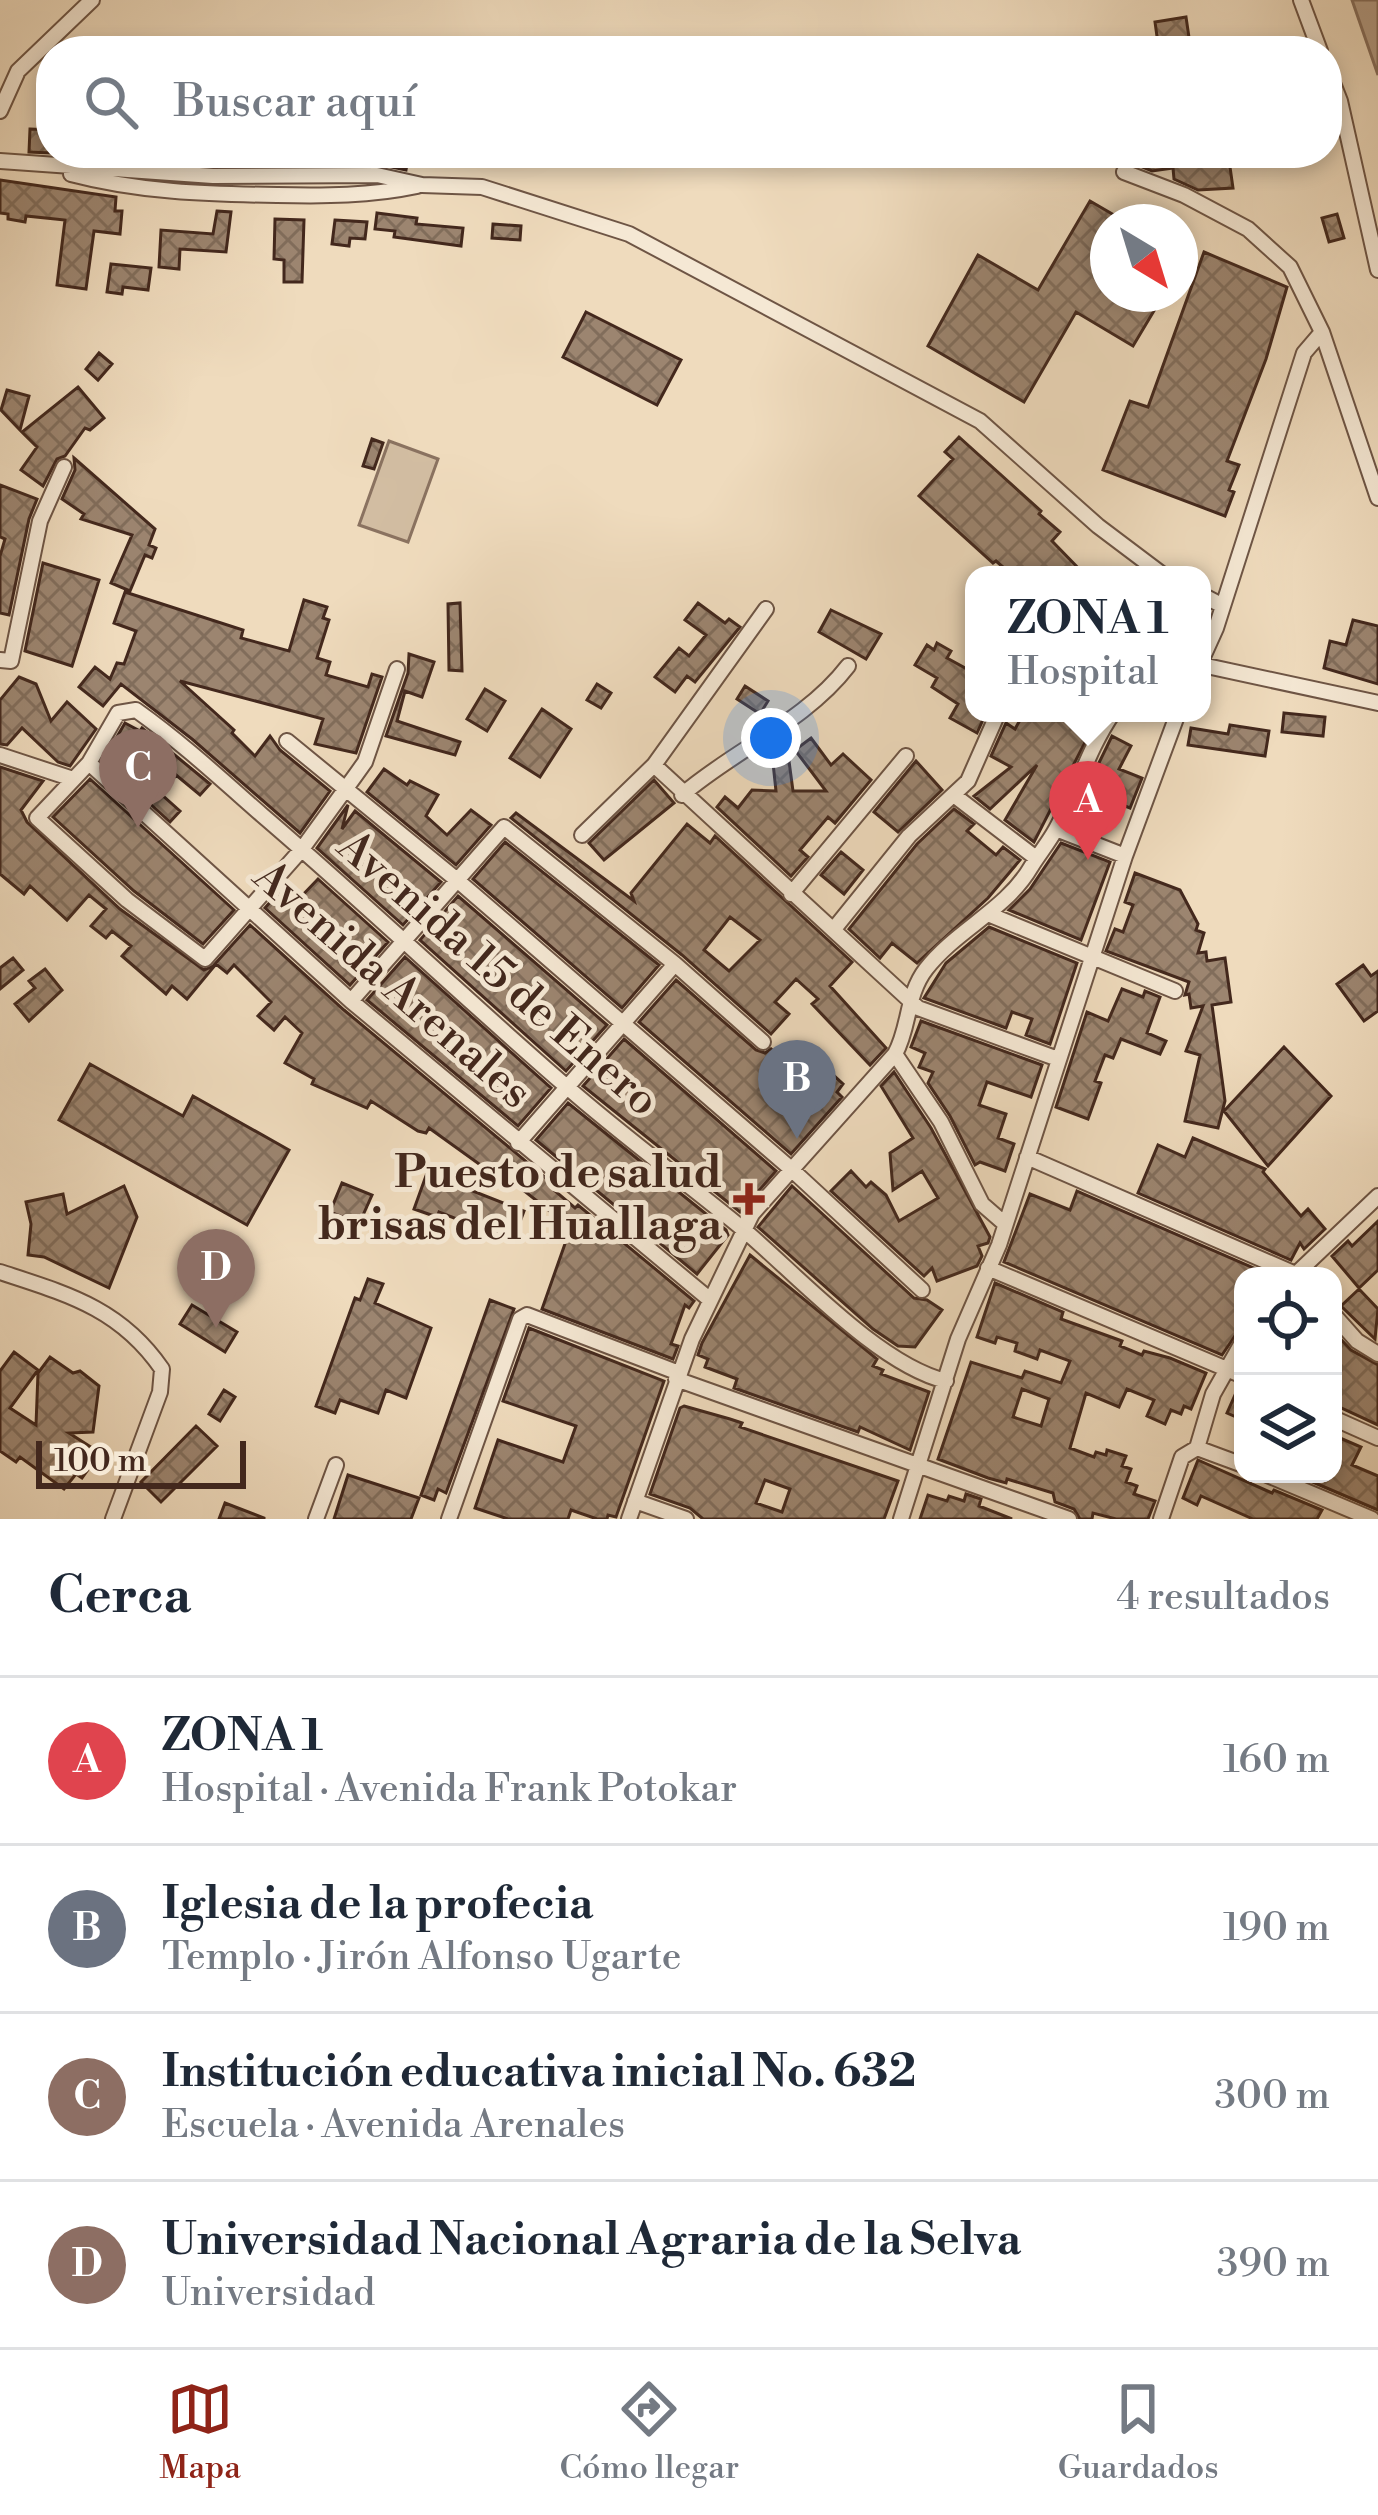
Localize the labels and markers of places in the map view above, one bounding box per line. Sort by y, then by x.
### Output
pin: C [99,729,177,828]
pin: A [1049,761,1127,860]
pin: B [758,1040,836,1139]
place label: Puesto de salud brisas del Huallaga [318,1145,723,1254]
marker: Puesto de salud brisas del Huallaga [733,1183,765,1215]
pin: D [177,1229,255,1328]

